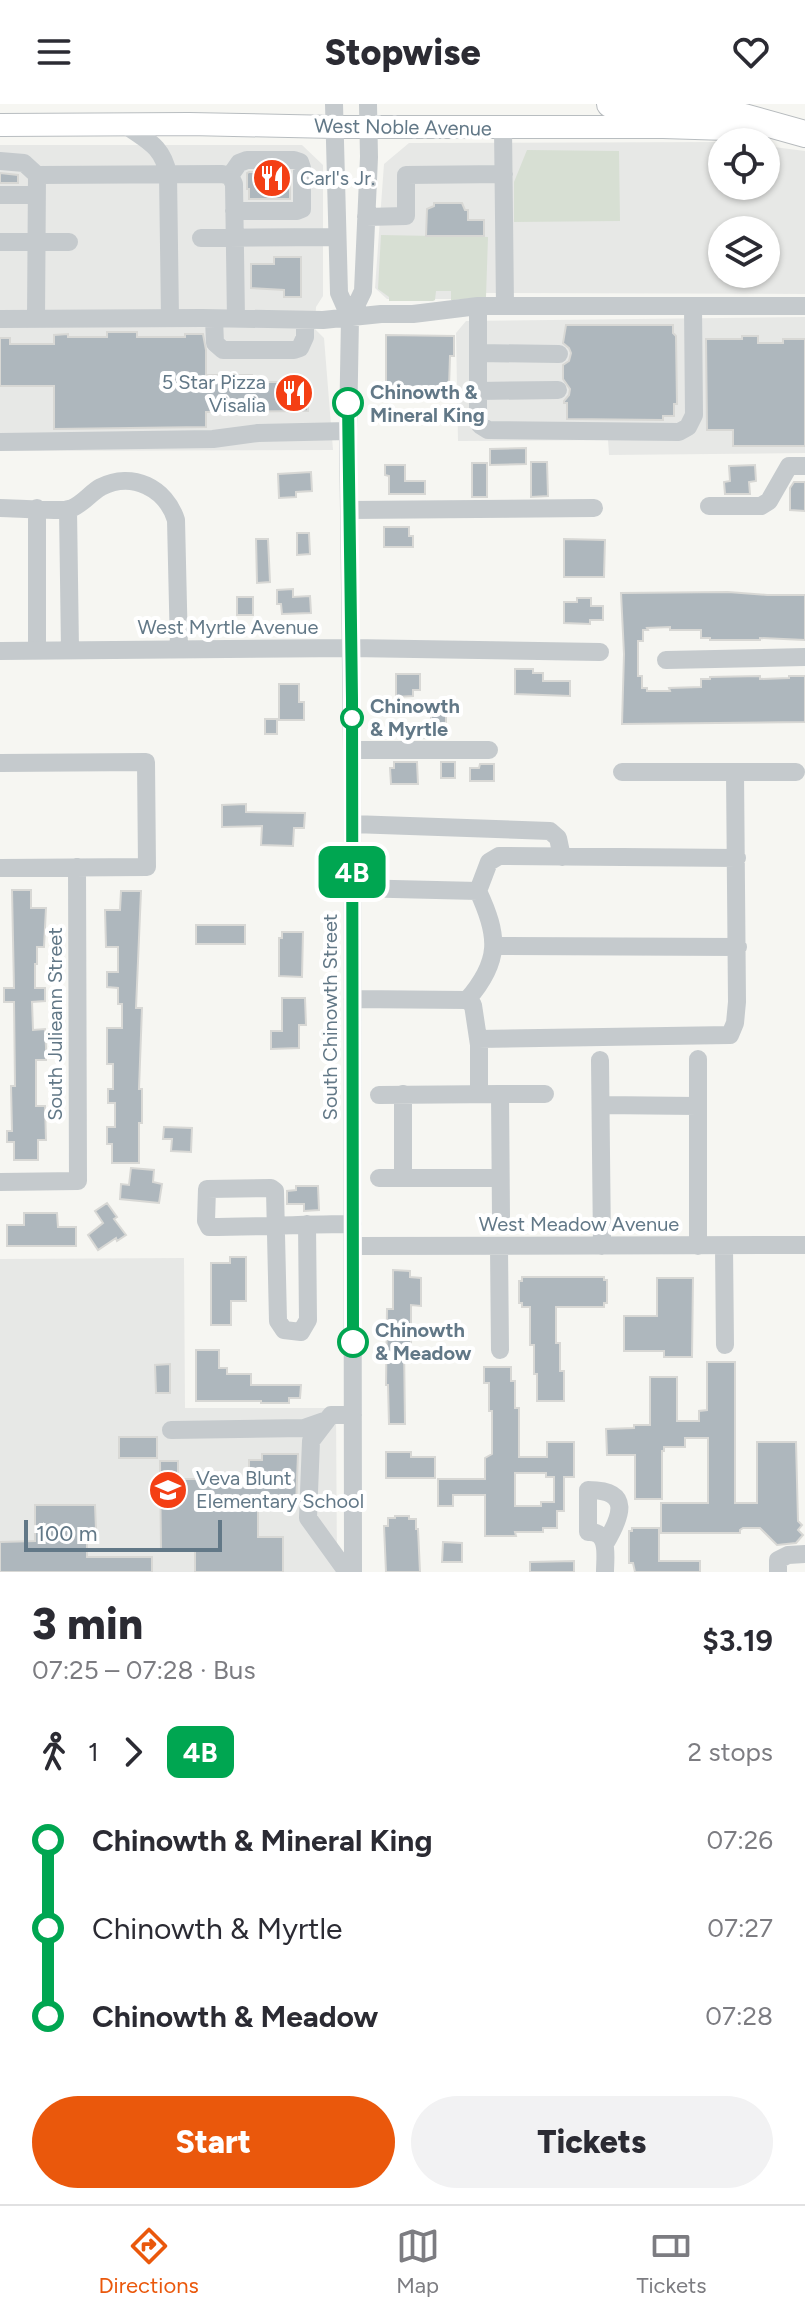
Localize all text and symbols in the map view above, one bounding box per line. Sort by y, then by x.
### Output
icon: menu [32,30,76,74]
icon: heart [729,30,773,74]
text: Stopwise [324,31,481,74]
street label: West Noble Avenue [314,113,492,141]
map controls [708,128,780,288]
button: locate [708,128,780,200]
restaurant icon: Carl's Jr. [251,157,293,199]
place label: Carl's Jr. [300,166,375,190]
button: layers [708,216,780,288]
place label: 5 Star Pizza Visalia [162,370,266,417]
restaurant icon: 5 Star Pizza Visalia [273,372,315,414]
place label: Chinowth & Mineral King [370,380,485,427]
marker: Chinowth & Mineral King [333,388,363,418]
street label: West Myrtle Avenue [138,615,318,639]
place label: Chinowth & Myrtle [370,694,460,741]
marker: Chinowth & Myrtle [341,707,363,729]
line badge: 4B [316,846,388,898]
text: 4B [335,855,369,889]
street label: South Chinowth Street [318,914,342,1120]
street label: South Julieann Street [43,927,67,1121]
street label: West Meadow Avenue [479,1212,679,1236]
place label: Chinowth & Meadow [375,1318,472,1365]
marker: Chinowth & Meadow [338,1327,368,1357]
place label: Veva Blunt Elementary School [196,1466,364,1513]
school or university icon: Veva Blunt Elementary School [147,1469,189,1511]
scale bar [24,1516,222,1552]
text: 100 m [36,1520,97,1547]
text: 3 min [32,1597,143,1650]
text: $3.19 [702,1622,773,1659]
text: 07:25 – 07:28 · Bus [32,1654,256,1686]
icon: walk [32,1730,76,1774]
icon: forward [111,1730,155,1774]
text: 4B [183,1735,218,1769]
text: 1 [88,1736,99,1768]
text: 2 stops [688,1736,773,1768]
text: Chinowth & Mineral King [92,1822,432,1859]
text: 07:26 [707,1824,773,1856]
text: Chinowth & Myrtle [92,1910,342,1947]
text: 07:27 [707,1912,773,1944]
text: Chinowth & Meadow [92,1998,378,2035]
text: 07:28 [705,2000,773,2032]
button: Start [32,2096,395,2188]
button: Tickets [411,2096,773,2188]
tab: Directions [98,2224,199,2299]
tab: Map [396,2224,440,2299]
tab: Tickets [636,2224,707,2299]

